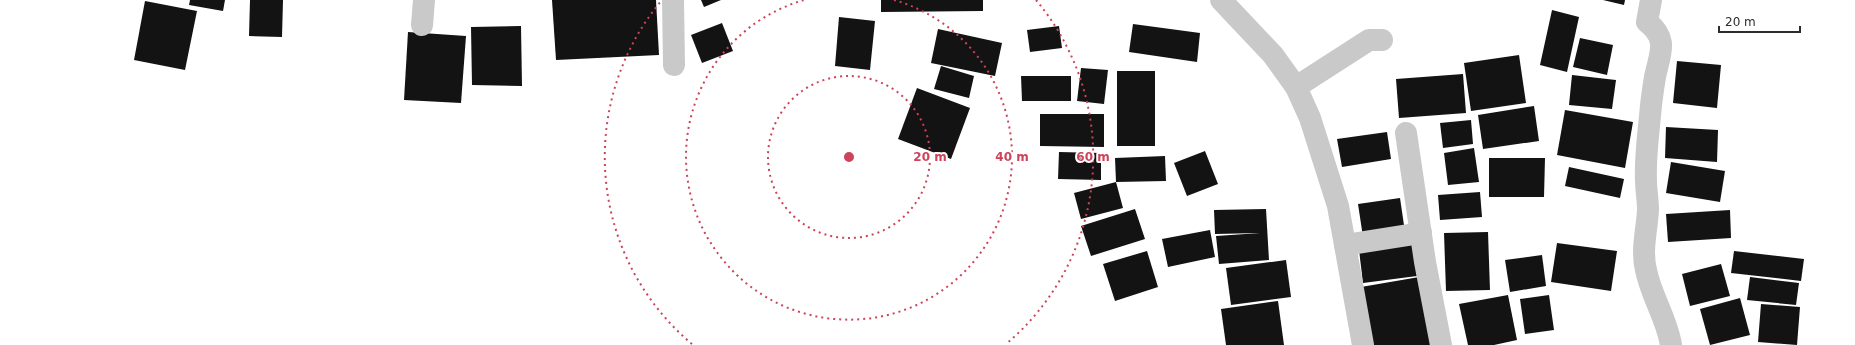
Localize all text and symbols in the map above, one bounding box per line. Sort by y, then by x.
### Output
scale bar [1719,8,1800,34]
text: 20 m [1725,15,1756,29]
centre of rings [842,150,856,164]
text: 20 m [913,150,947,164]
text: 40 m [995,150,1029,164]
text: 60 m [1076,150,1110,164]

